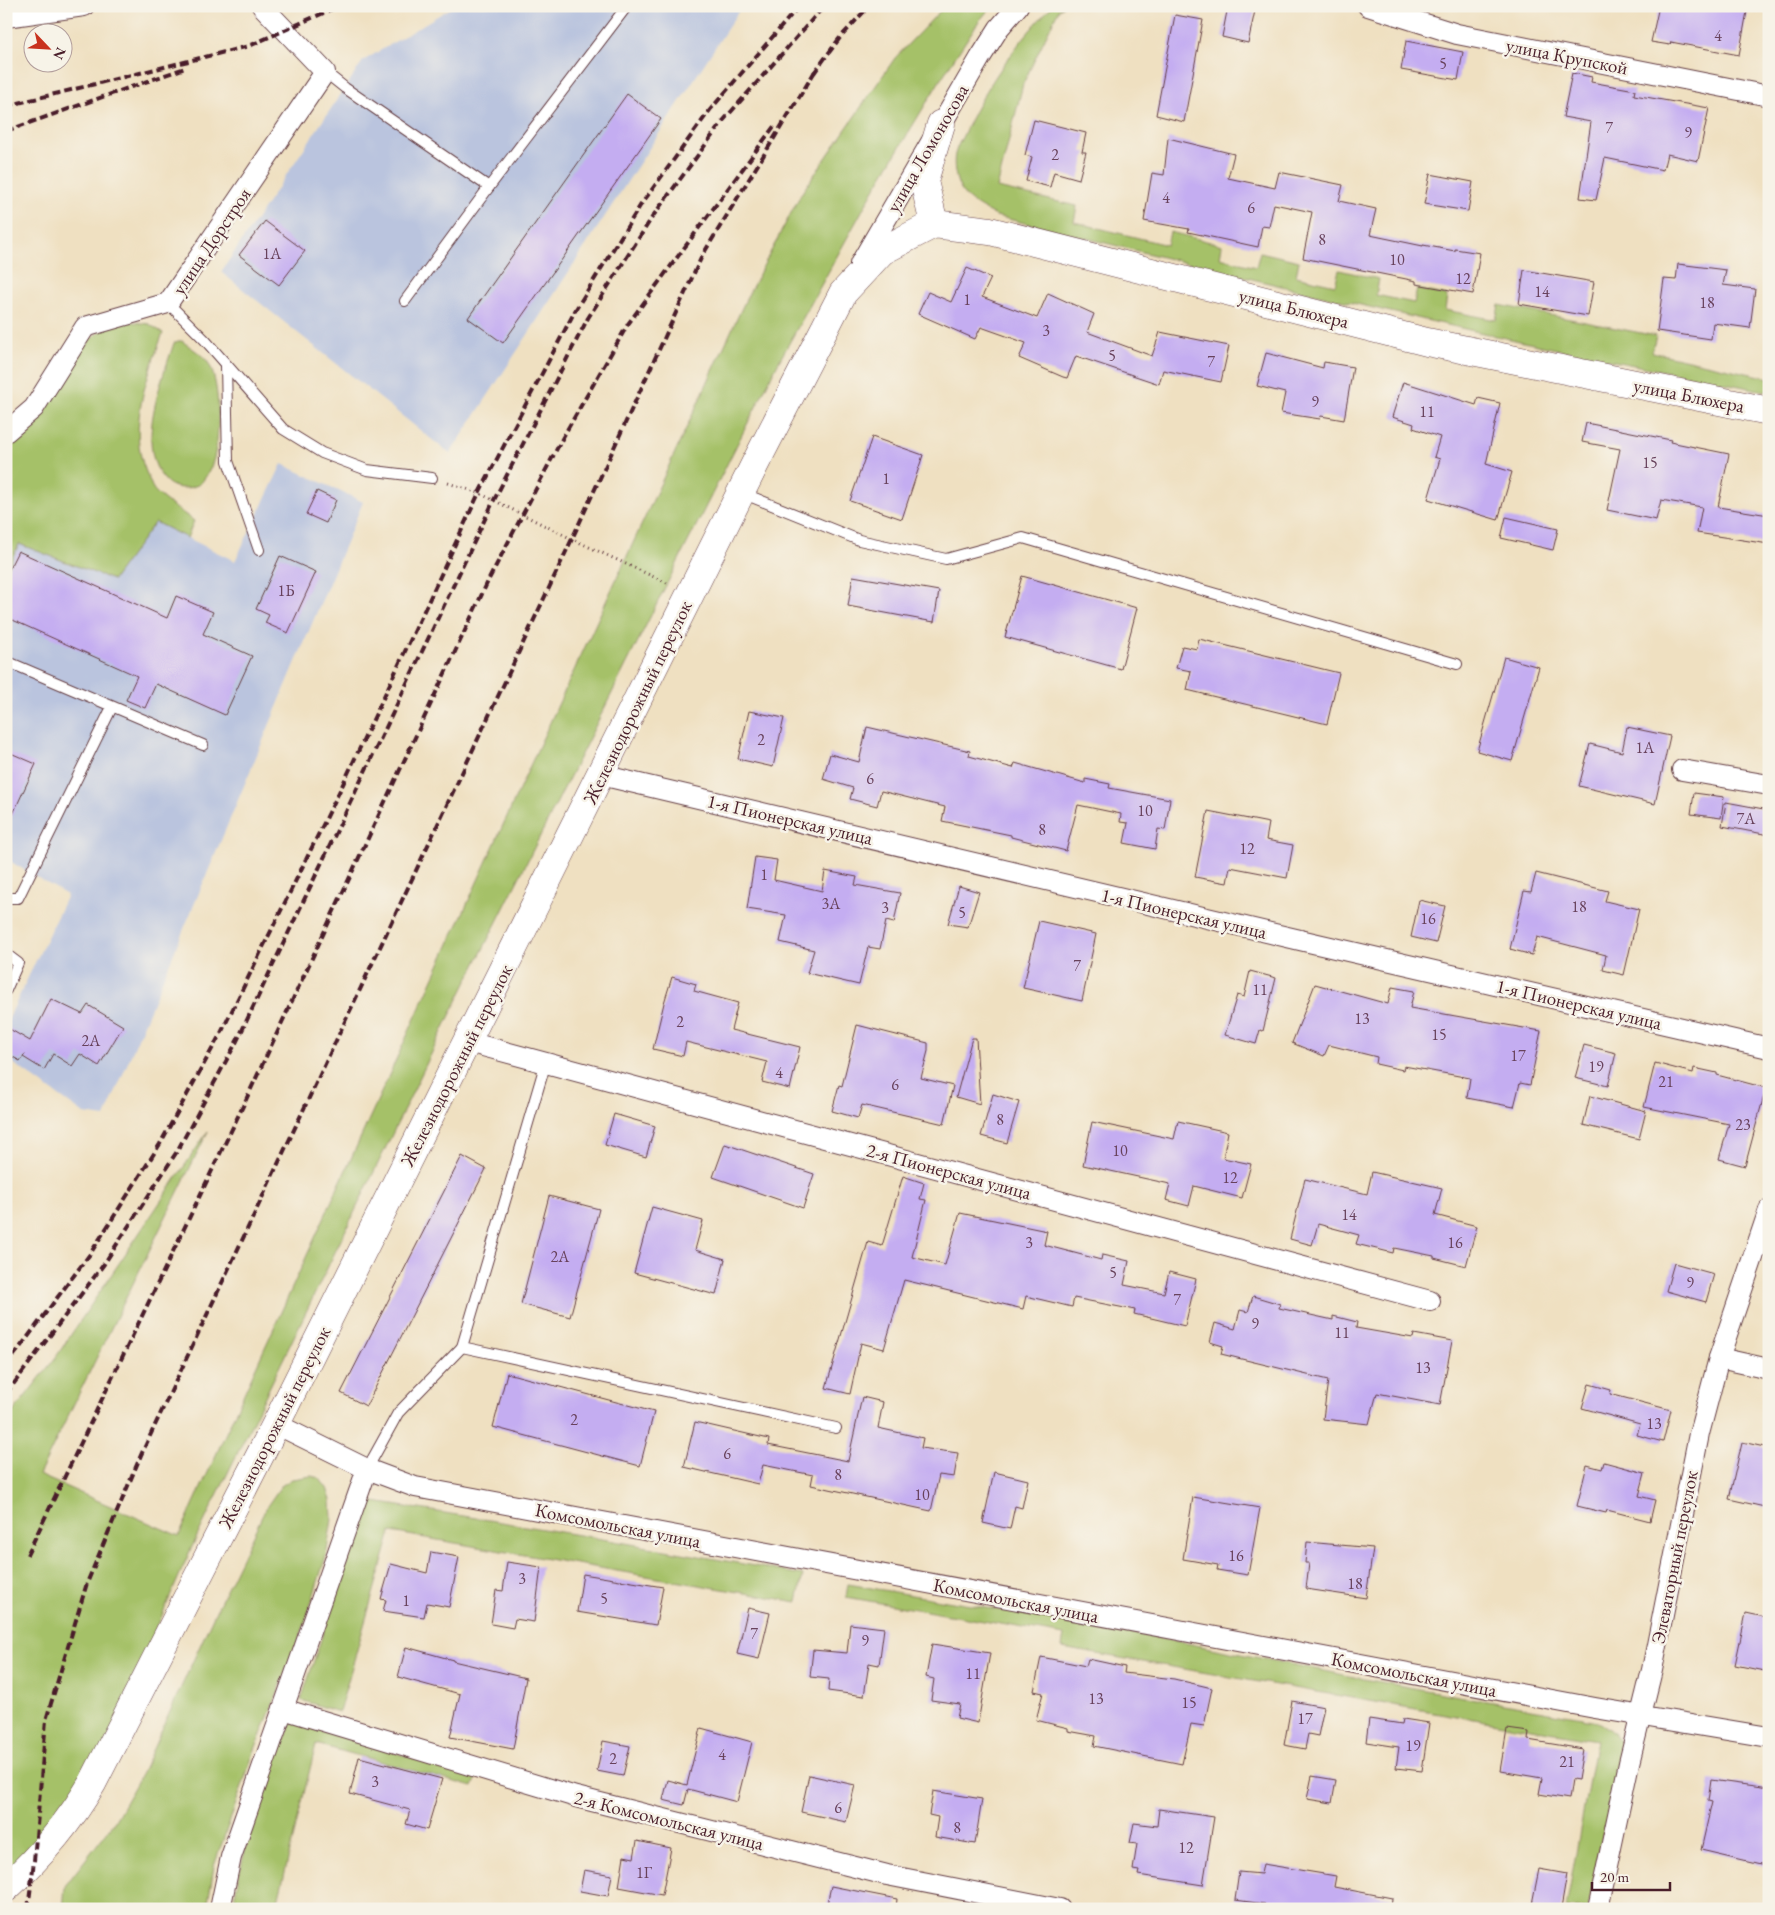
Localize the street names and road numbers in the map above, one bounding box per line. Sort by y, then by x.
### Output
street label: улица Крупской [1504,32,1630,81]
street label: улица Ломоносова [881,79,974,217]
street label: улица Дорстроя [166,183,257,300]
street label: улица Блюхера [1236,283,1352,334]
street label: улица Блюхера [1631,372,1747,419]
street label: Железнодорожный переулок [577,596,698,809]
street label: 1-я Пионерская улица [705,788,876,851]
street label: 1-я Пионерская улица [1099,882,1270,945]
street label: Железнодорожный переулок [394,960,518,1171]
street label: 1-я Пионерская улица [1494,973,1665,1036]
street label: 2-я Пионерская улица [864,1137,1034,1206]
street label: Железнодорожный переулок [212,1322,336,1533]
street label: Элеваторный переулок [1645,1468,1704,1646]
street label: Комсомольская улица [533,1497,703,1554]
street label: Комсомольская улица [931,1572,1101,1629]
street label: Комсомольская улица [1329,1646,1499,1703]
street label: 2-я Комсомольская улица [571,1785,767,1856]

